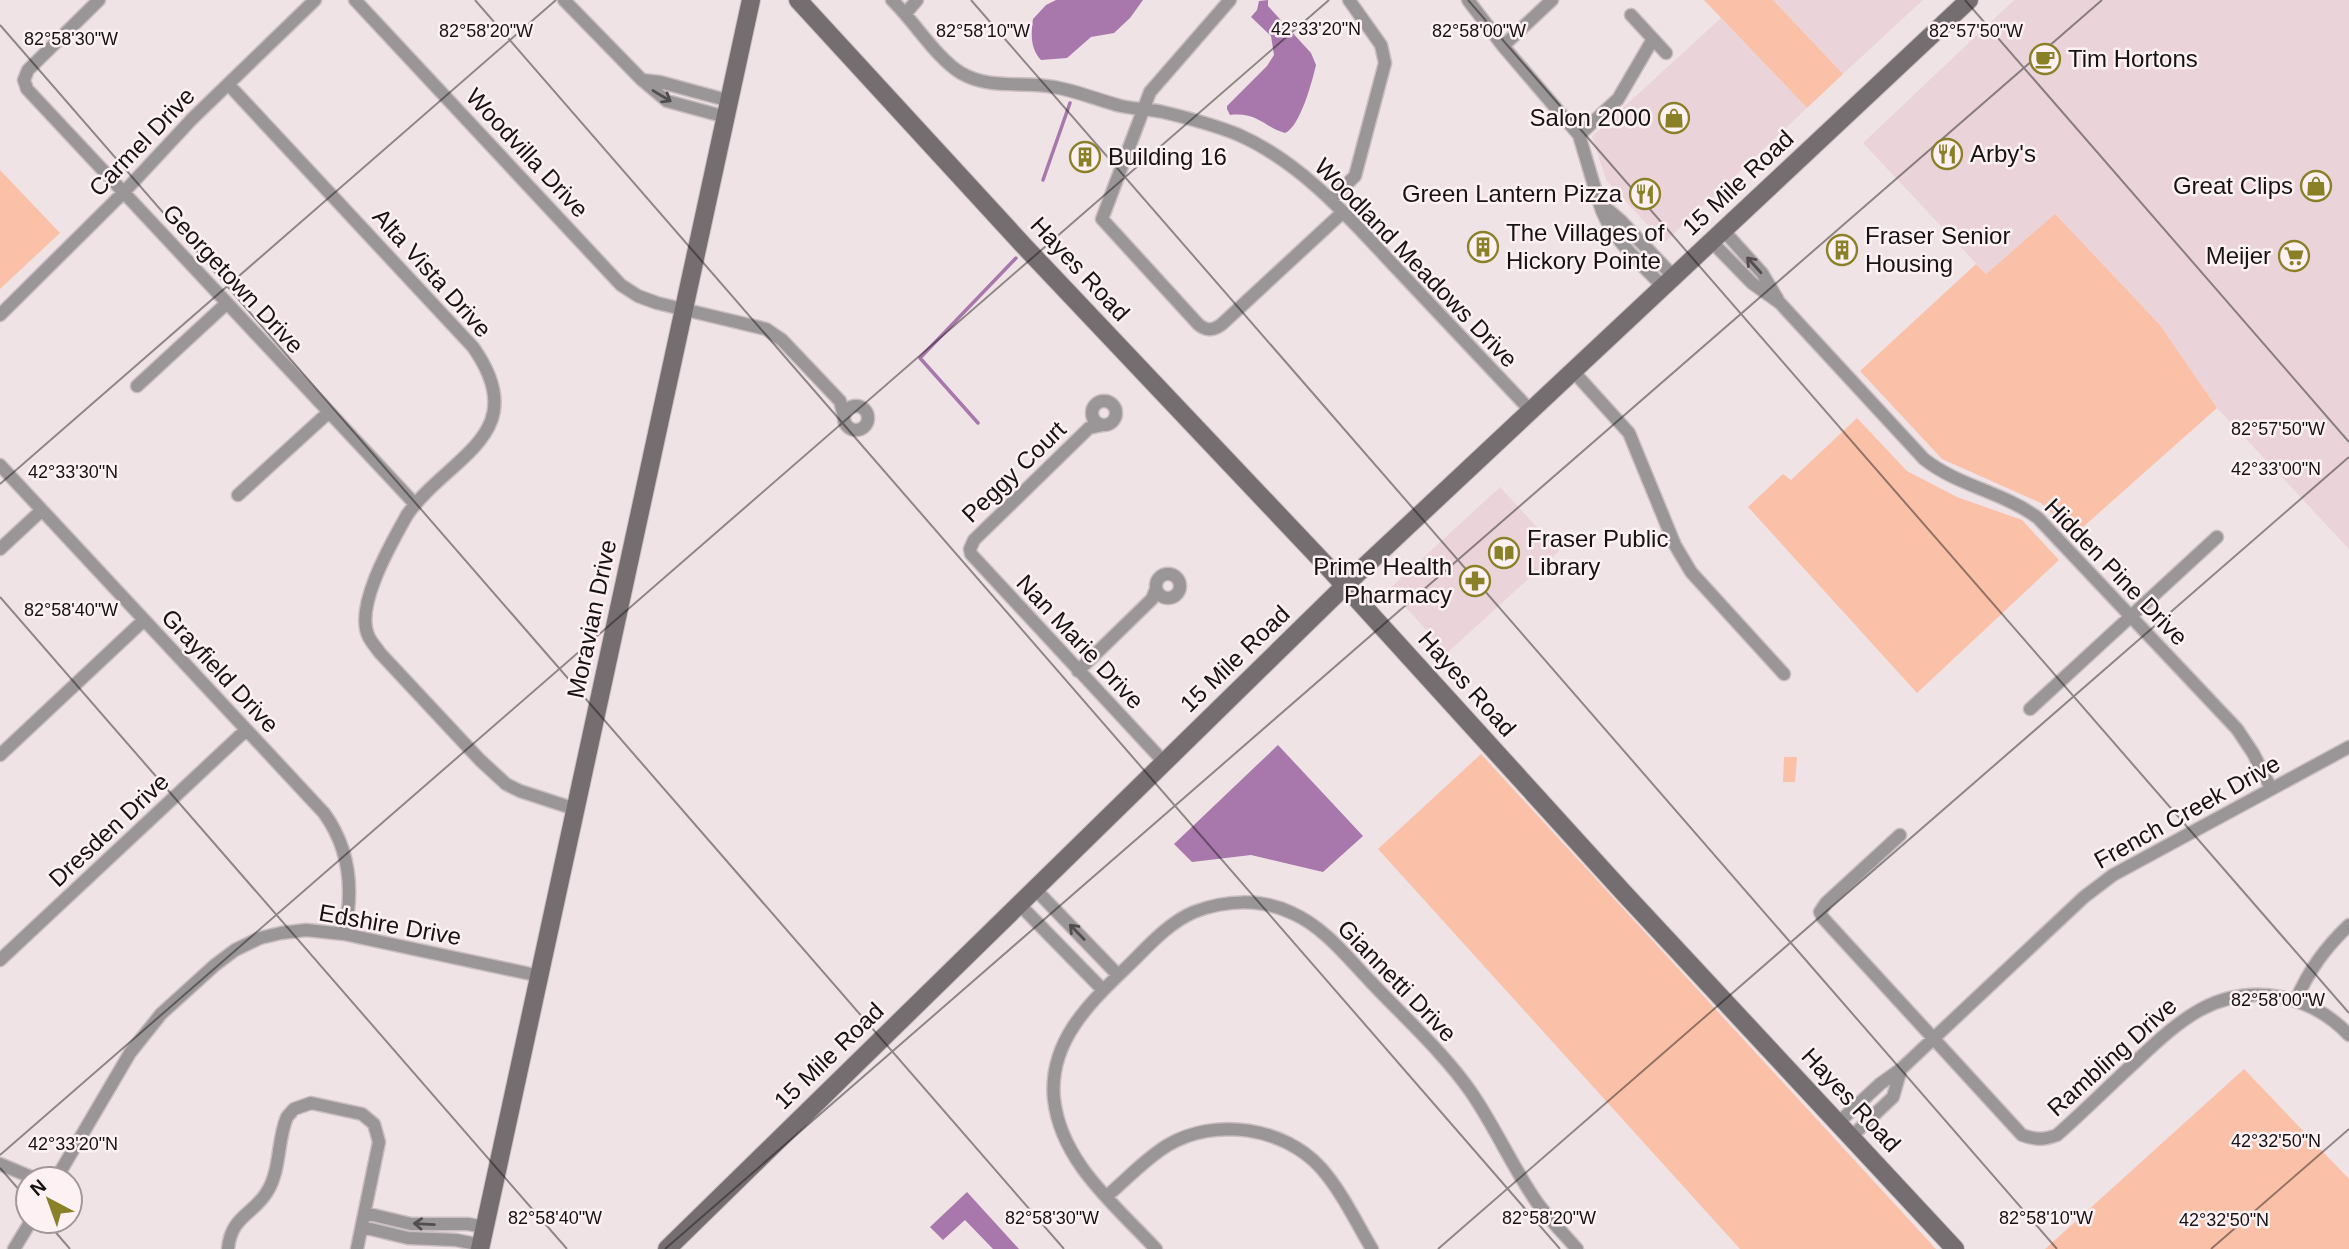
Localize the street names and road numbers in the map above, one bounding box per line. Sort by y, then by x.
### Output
street label: Carmel Drive [83,82,200,201]
street label: Woodvilla Drive [461,83,594,223]
street label: 15 Mile Road [1677,125,1799,241]
street label: Woodland Meadows Drive [1309,153,1523,373]
street label: Georgetown Drive [158,199,309,359]
street label: Alta Vista Drive [368,203,497,342]
street label: Hayes Road [1025,211,1135,326]
street label: Peggy Court [956,415,1071,528]
street label: Hidden Pine Drive [2039,493,2193,651]
street label: Moravian Drive [562,537,621,701]
street label: Nan Marie Drive [1011,569,1149,714]
street label: 15 Mile Road [1174,600,1295,717]
street label: Grayfield Drive [156,603,284,738]
street label: Hayes Road [1413,626,1522,742]
street label: French Creek Drive [2089,749,2284,874]
street label: Dresden Drive [43,767,174,892]
street label: Edshire Drive [317,899,463,950]
street label: Giannetti Drive [1333,914,1462,1047]
street label: Rambling Drive [2042,992,2182,1122]
street label: 15 Mile Road [768,997,889,1114]
street label: Hayes Road [1796,1042,1906,1157]

